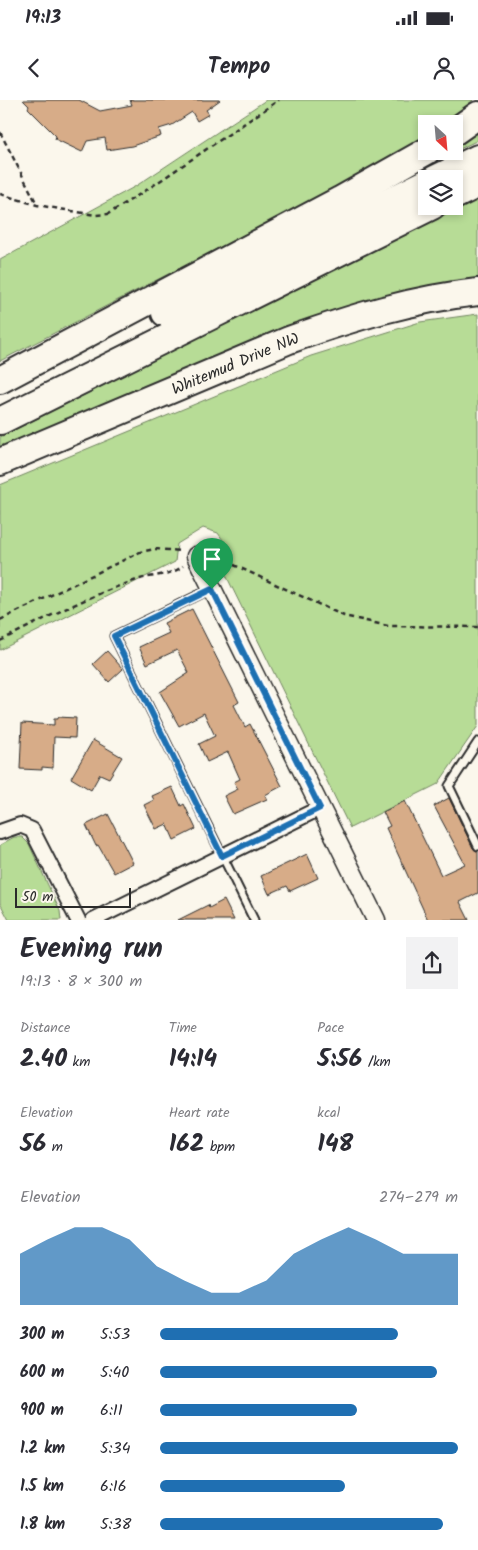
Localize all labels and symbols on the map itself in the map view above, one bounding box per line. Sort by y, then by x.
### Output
north arrow [418,115,462,160]
street label: Whitemud Drive NW [168,326,303,402]
pin [191,538,233,589]
scale bar [15,885,131,908]

